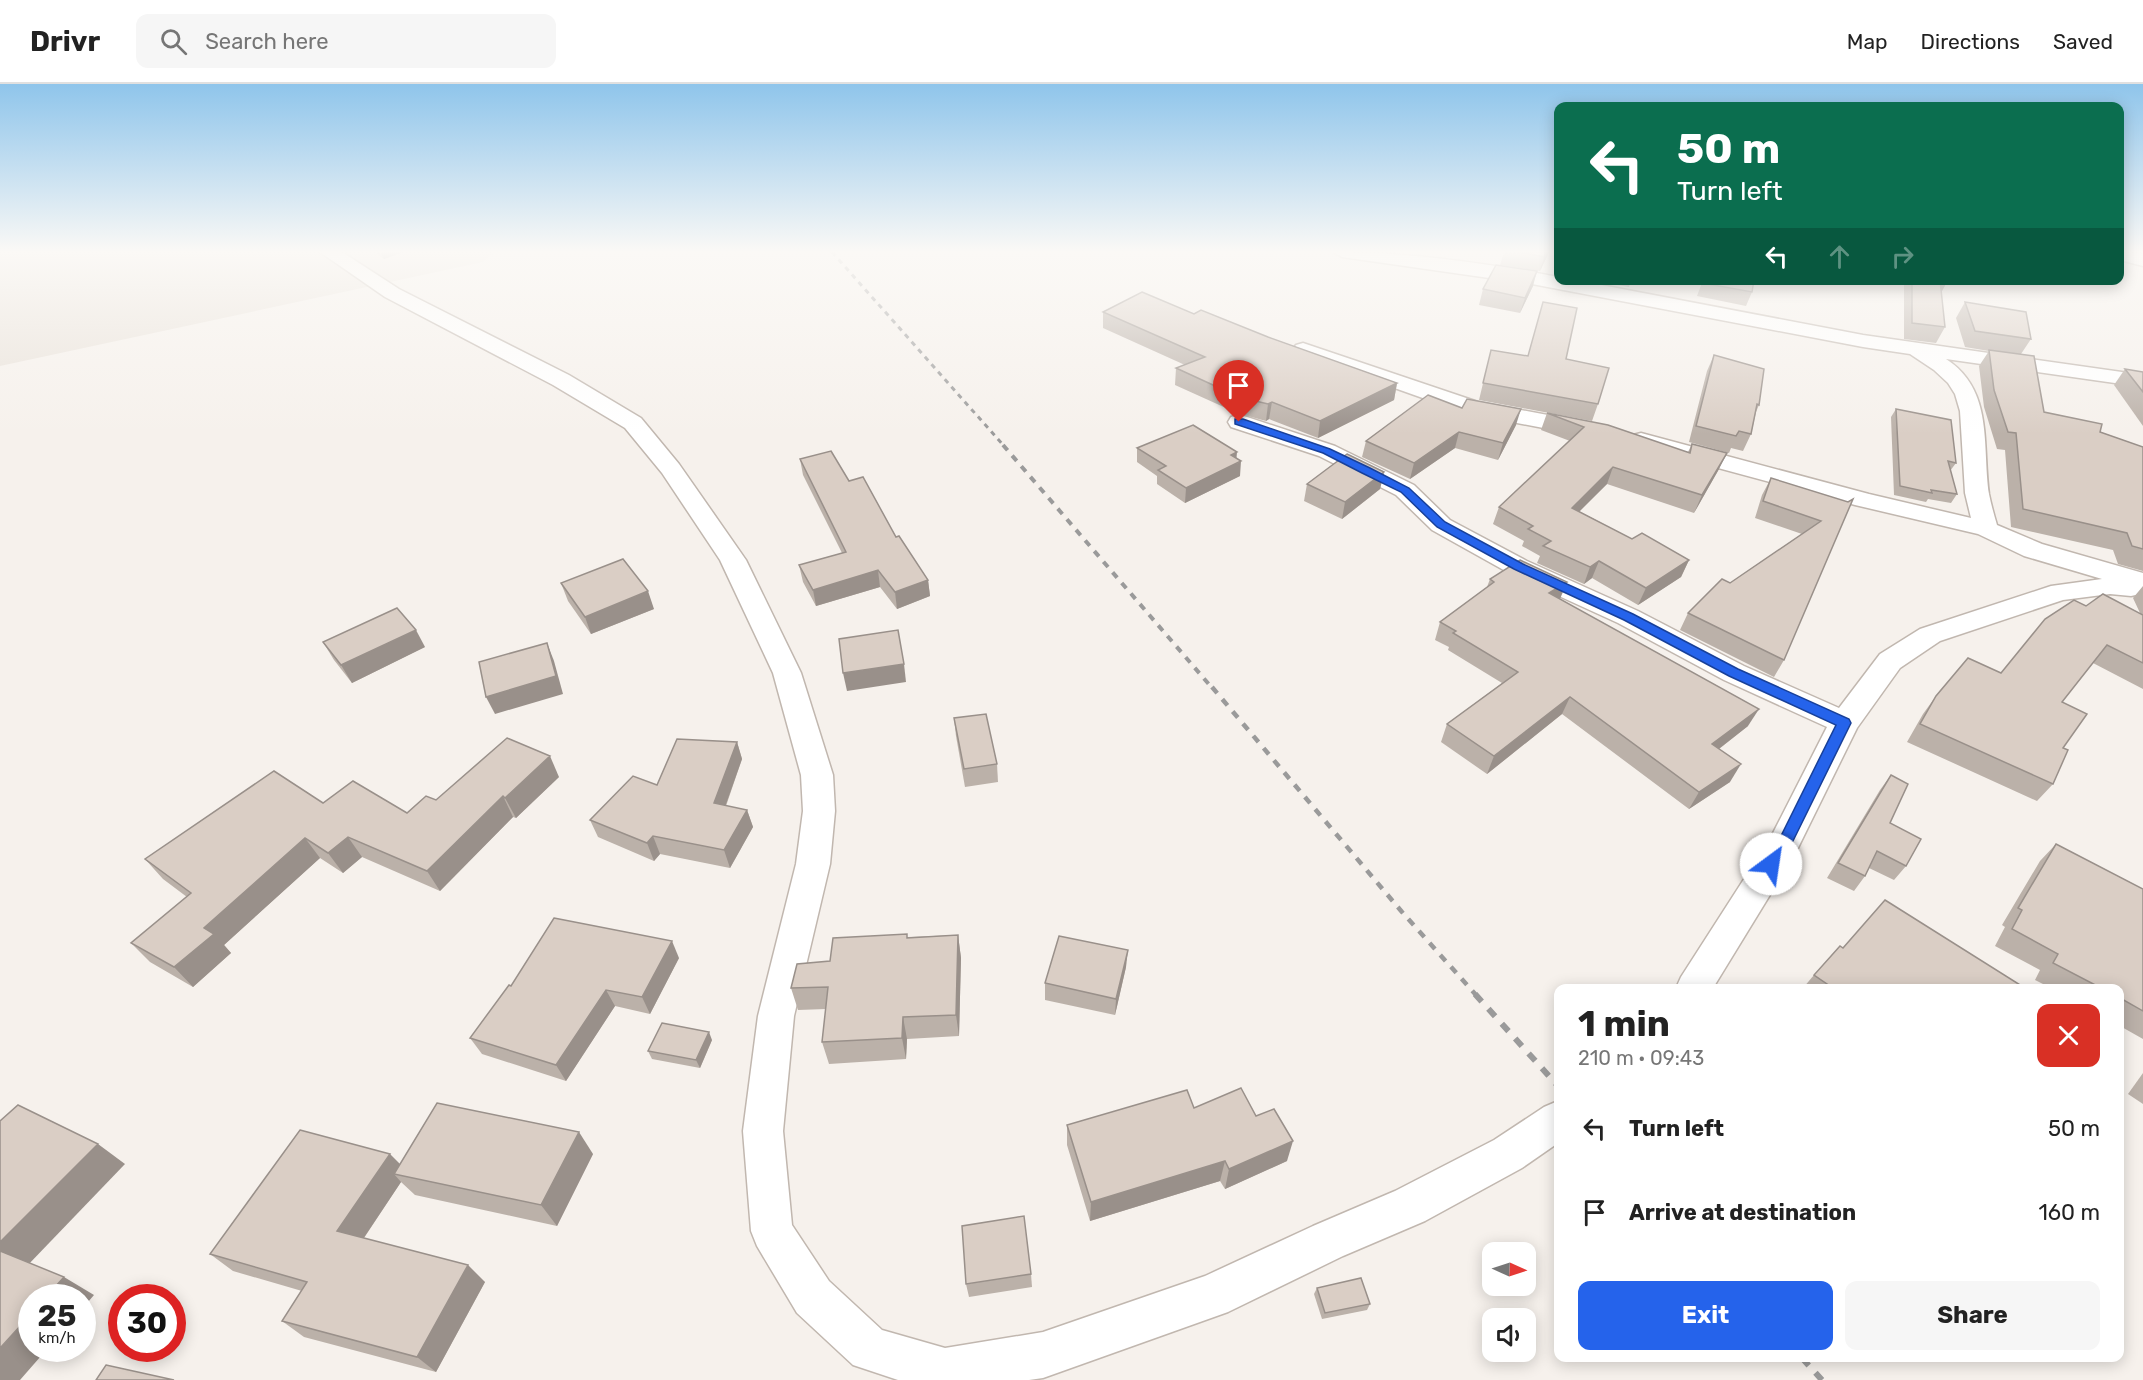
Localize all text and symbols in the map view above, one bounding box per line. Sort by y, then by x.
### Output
search box [136,14,556,68]
text: Drivr [30,25,100,58]
icon: search [157,25,190,58]
text: Search here [205,28,329,55]
text: Map [1847,29,1888,54]
text: Directions [1921,29,2020,54]
text: Saved [2053,29,2113,54]
text: 50 m [1677,124,1780,174]
icon: left [1578,126,1656,204]
text: Turn left [1677,175,1782,207]
icon: left [1760,240,1793,273]
icon: ahead [1823,240,1856,273]
icon: right [1886,240,1919,273]
pin [1213,360,1264,422]
icon: arrive [1222,369,1255,402]
position arrow [1739,832,1803,896]
text: 1 min [1578,1002,1670,1045]
button: close [2037,1004,2100,1067]
text: 210 m · 09:43 [1578,1046,1704,1070]
icon: left [1578,1112,1611,1145]
text: Turn left [1629,1115,1724,1142]
text: 50 m [2048,1115,2100,1142]
icon: arrive [1578,1196,1611,1229]
text: Arrive at destination [1629,1199,1856,1226]
text: 160 m [2038,1199,2100,1226]
north arrow [1482,1242,1536,1296]
map controls [1482,1242,1536,1362]
button: Exit [1578,1281,1833,1350]
button: Share [1845,1281,2100,1350]
speed limit sign: 30 [108,1284,186,1362]
text: 25 [38,1298,76,1334]
button: sound [1482,1308,1536,1362]
text: km/h [38,1329,76,1347]

